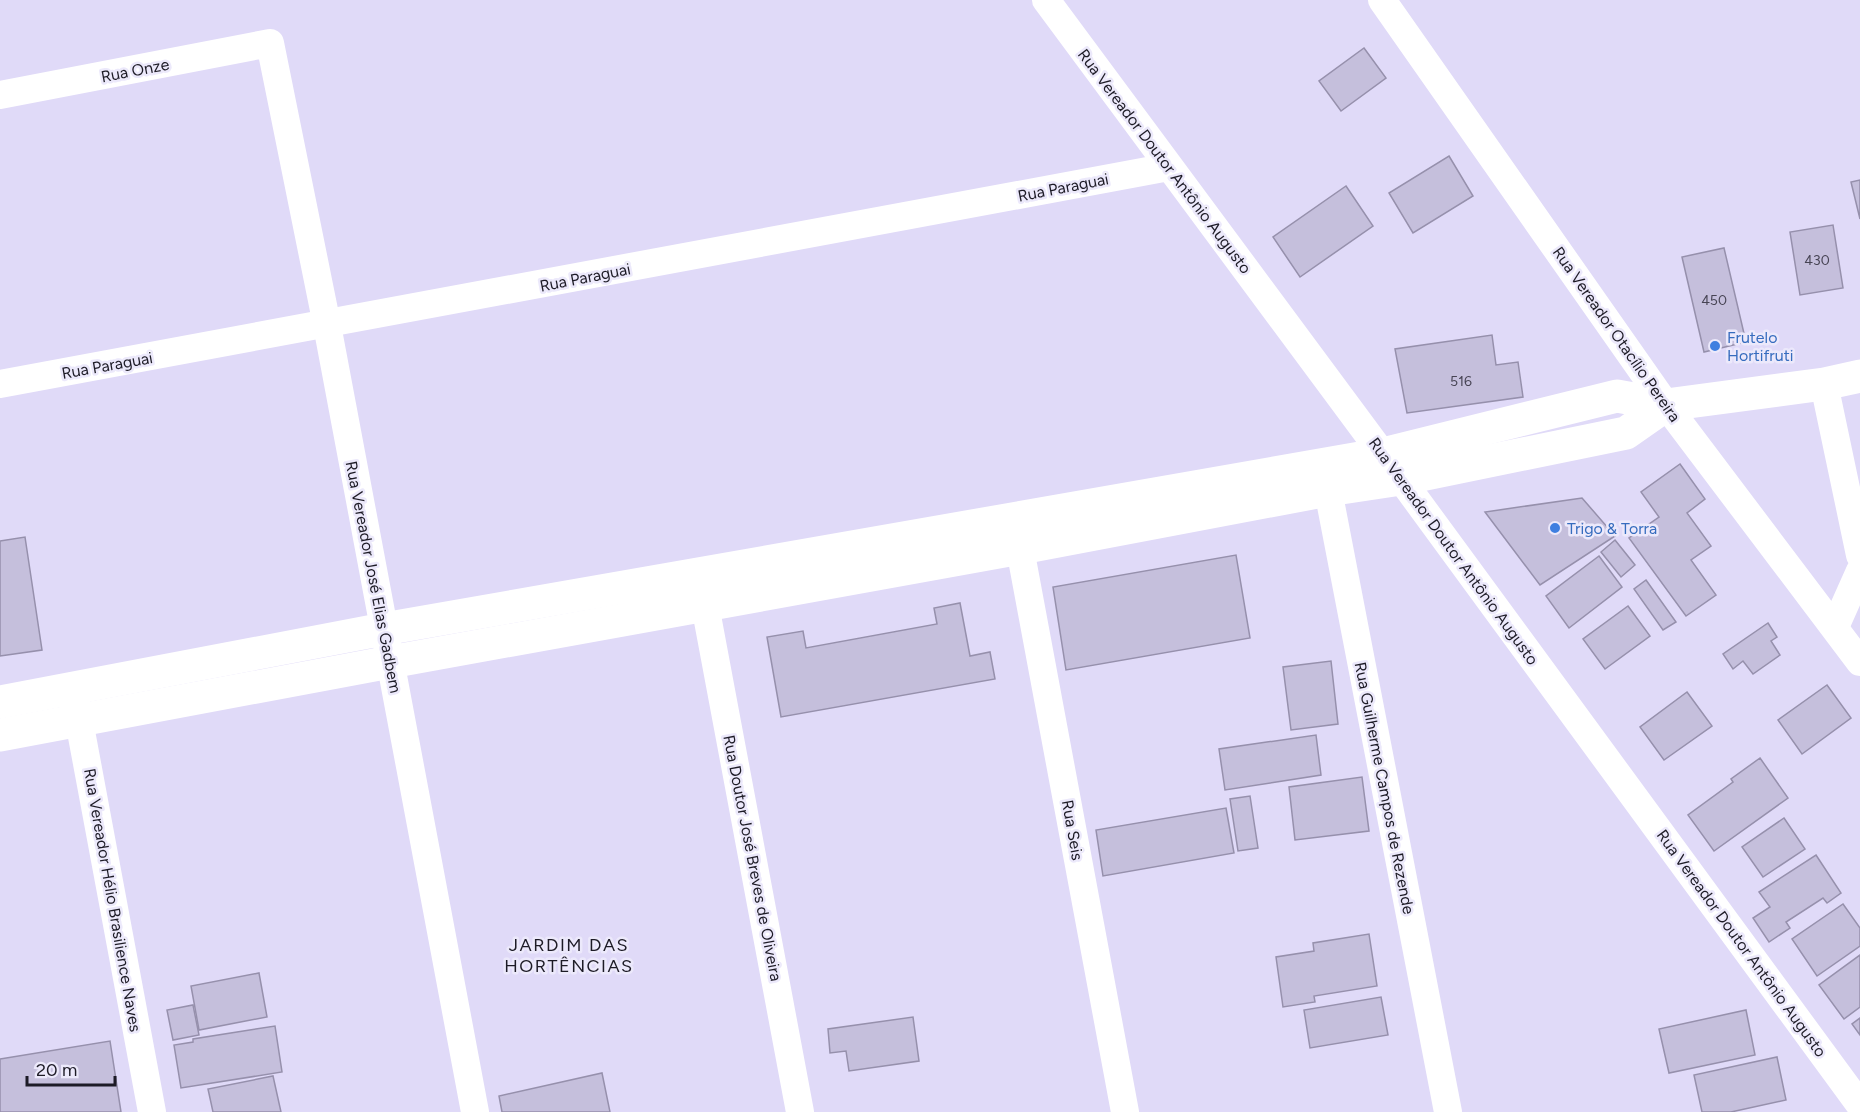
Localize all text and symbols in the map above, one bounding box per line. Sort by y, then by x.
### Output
street label: Rua Vereador Doutor Antônio Augusto [1074,45,1255,277]
street label: Rua Onze [99,55,171,86]
street label: Rua Paraguai [1016,169,1110,206]
street label: Rua Vereador Otacílio Pereira [1549,243,1684,425]
house number: 430 [1804,252,1830,269]
street label: Rua Paraguai [538,259,632,296]
house number: 450 [1701,292,1727,309]
place label: Frutelo Hortifruti [1727,328,1793,365]
marker: Frutelo Hortifruti [1708,339,1722,353]
street label: Rua Paraguai [60,348,154,383]
house number: 516 [1450,373,1472,390]
street label: Rua Vereador Doutor Antônio Augusto [1365,434,1542,669]
street label: Rua Vereador José Elias Gadbem [342,459,405,695]
place label: Trigo & Torra [1567,519,1657,538]
marker: Trigo & Torra [1548,521,1562,535]
street label: Rua Guilherme Campos de Rezende [1351,660,1418,916]
street label: Rua Doutor José Breves de Oliveira [719,733,786,983]
street label: Rua Vereador Hélio Brasilience Naves [80,767,145,1033]
street label: Rua Seis [1058,799,1087,862]
street label: Rua Vereador Doutor Antônio Augusto [1653,826,1830,1061]
district label: JARDIM DAS HORTÊNCIAS [504,934,634,977]
scale bar [27,1049,116,1087]
text: 20 m [36,1059,77,1081]

